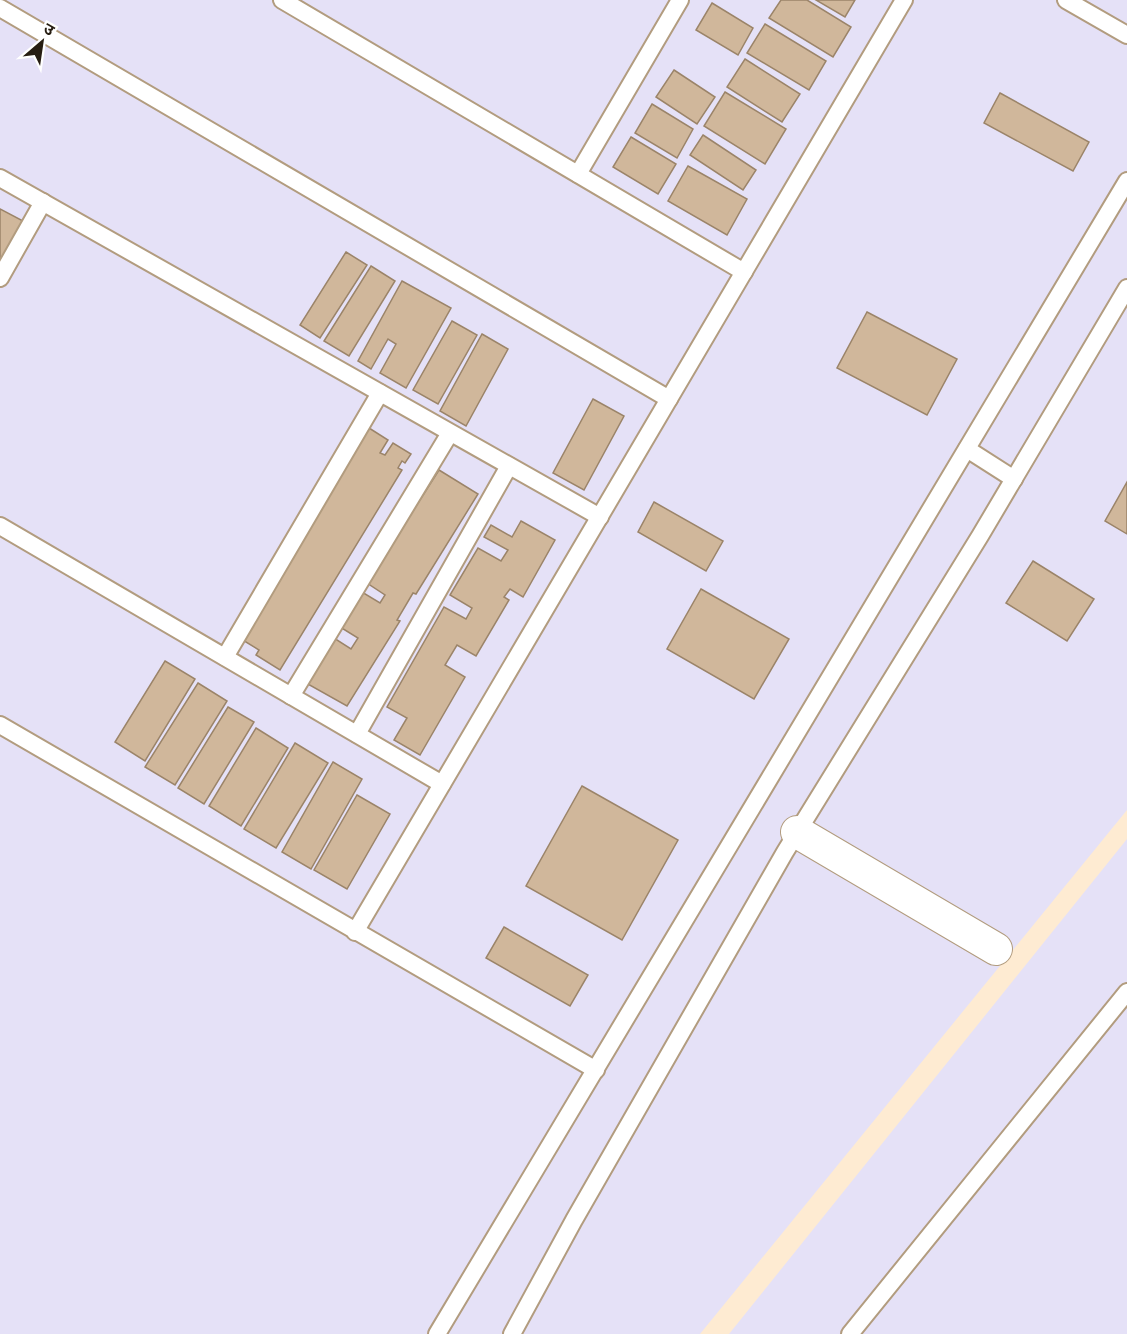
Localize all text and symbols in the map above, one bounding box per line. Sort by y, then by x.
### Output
north arrow [12,12,72,72]
text: उ [39,16,60,42]

